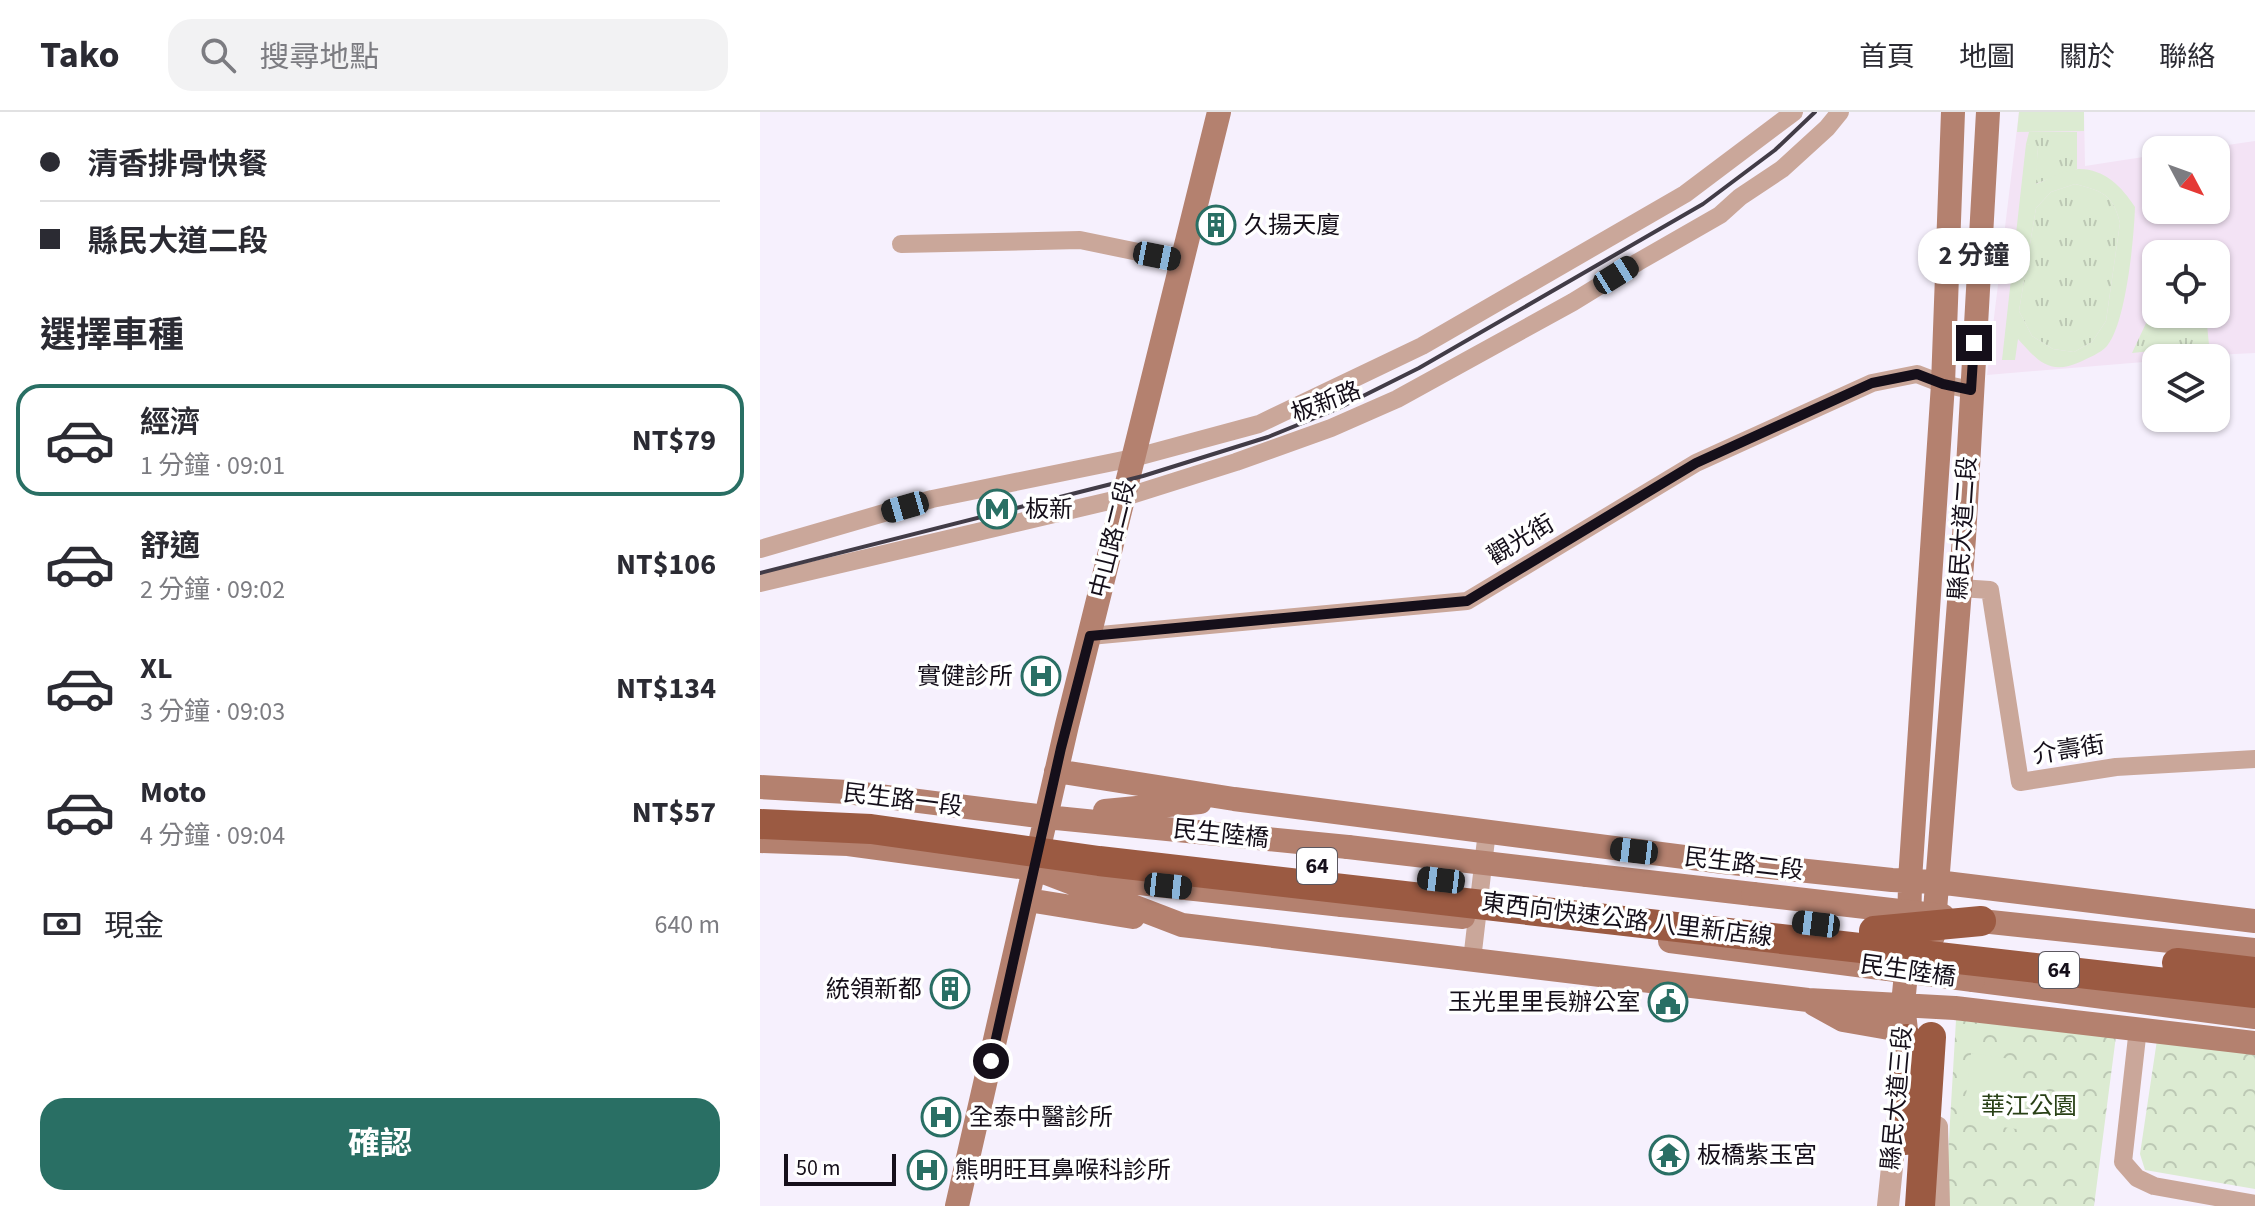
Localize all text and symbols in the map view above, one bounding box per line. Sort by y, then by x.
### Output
search box [168,19,728,91]
text: Tako [40,28,120,82]
icon: search [196,33,240,77]
text: 搜尋地點 [260,36,380,79]
text: 首頁 [1859,37,1915,77]
text: 地圖 [1959,37,2015,77]
text: 關於 [2059,37,2115,77]
text: 聯絡 [2159,37,2215,77]
north arrow [2142,136,2230,224]
map controls [2142,136,2230,432]
text: 清香排骨快餐 [88,143,268,186]
building icon: 久揚天廈 [1195,204,1237,246]
place label: 久揚天廈 [1244,208,1340,243]
text: 縣民大道二段 [88,220,268,263]
callout: 2 分鐘 [1918,227,2030,283]
text: 2 分鐘 [1939,237,2009,274]
car [1131,240,1183,272]
button: locate [2142,240,2230,328]
car [1589,252,1643,298]
text: 選擇車種 [40,310,184,361]
route end [1956,325,1992,361]
button: layers [2142,344,2230,432]
street label: 板新路 [1286,373,1366,431]
text: 經濟 [140,401,200,444]
icon: car [44,404,116,476]
text: NT$79 [632,419,716,462]
text: 1 分鐘 · 09:01 [140,447,285,484]
street label: 縣民大道二段 [1941,455,1985,601]
street label: 中山路二段 [1082,477,1144,601]
metro station icon: 板新 [976,488,1018,530]
car [879,489,931,525]
place label: 板新 [1025,492,1073,527]
street label: 觀光街 [1481,506,1561,574]
text: 舒適 [140,525,200,568]
icon: car [44,528,116,600]
text: NT$106 [616,543,716,586]
text: 2 分鐘 · 09:02 [140,571,285,608]
text: XL [140,647,173,690]
icon: car [44,652,116,724]
hospital icon: 實健診所 [1020,655,1062,697]
place label: 實健診所 [917,659,1013,694]
text: NT$134 [616,667,716,710]
text: 3 分鐘 · 09:03 [140,693,285,730]
street label: 介壽街 [2031,727,2107,773]
text: Moto [140,771,206,814]
street label: 民生路一段 [841,775,965,825]
icon: car [44,776,116,848]
text: NT$57 [632,791,716,834]
street label: 民生陸橋 [1171,812,1271,856]
text: 4 分鐘 · 09:04 [140,817,285,854]
car [1609,836,1659,866]
street label: 民生路二段 [1682,839,1806,889]
road number: 64 [1297,848,1337,884]
car [1416,865,1466,895]
car [1143,872,1193,900]
street label: 東西向快速公路 八里新店線 [1480,885,1774,955]
icon: cash [40,902,84,946]
text: 現金 [104,905,164,948]
text: 640 m [654,906,720,943]
car [1791,909,1841,939]
street label: 民生陸橋 [1858,947,1958,995]
road number: 64 [2039,952,2079,988]
building icon: 統領新都 [929,968,971,1010]
place label: 統領新都 [826,972,922,1007]
public building icon: 玉光里里長辦公室 [1647,981,1689,1023]
place label: 玉光里里長辦公室 [1448,985,1640,1020]
street label: 縣民大道三段 [1873,1025,1921,1171]
route start [973,1043,1009,1079]
park label: 華江公園 [1981,1089,2077,1124]
hospital icon: 全泰中醫診所 [920,1096,962,1138]
button: 確認 [40,1098,720,1190]
place label: 全泰中醫診所 [969,1100,1113,1135]
temple icon: 板橋紫玉宮 [1648,1134,1690,1176]
place label: 板橋紫玉宮 [1697,1138,1817,1173]
hospital icon: 熊明旺耳鼻喉科診所 [906,1149,948,1191]
scale bar [784,1150,896,1186]
text: 50 m [796,1152,841,1184]
place label: 熊明旺耳鼻喉科診所 [955,1153,1171,1188]

